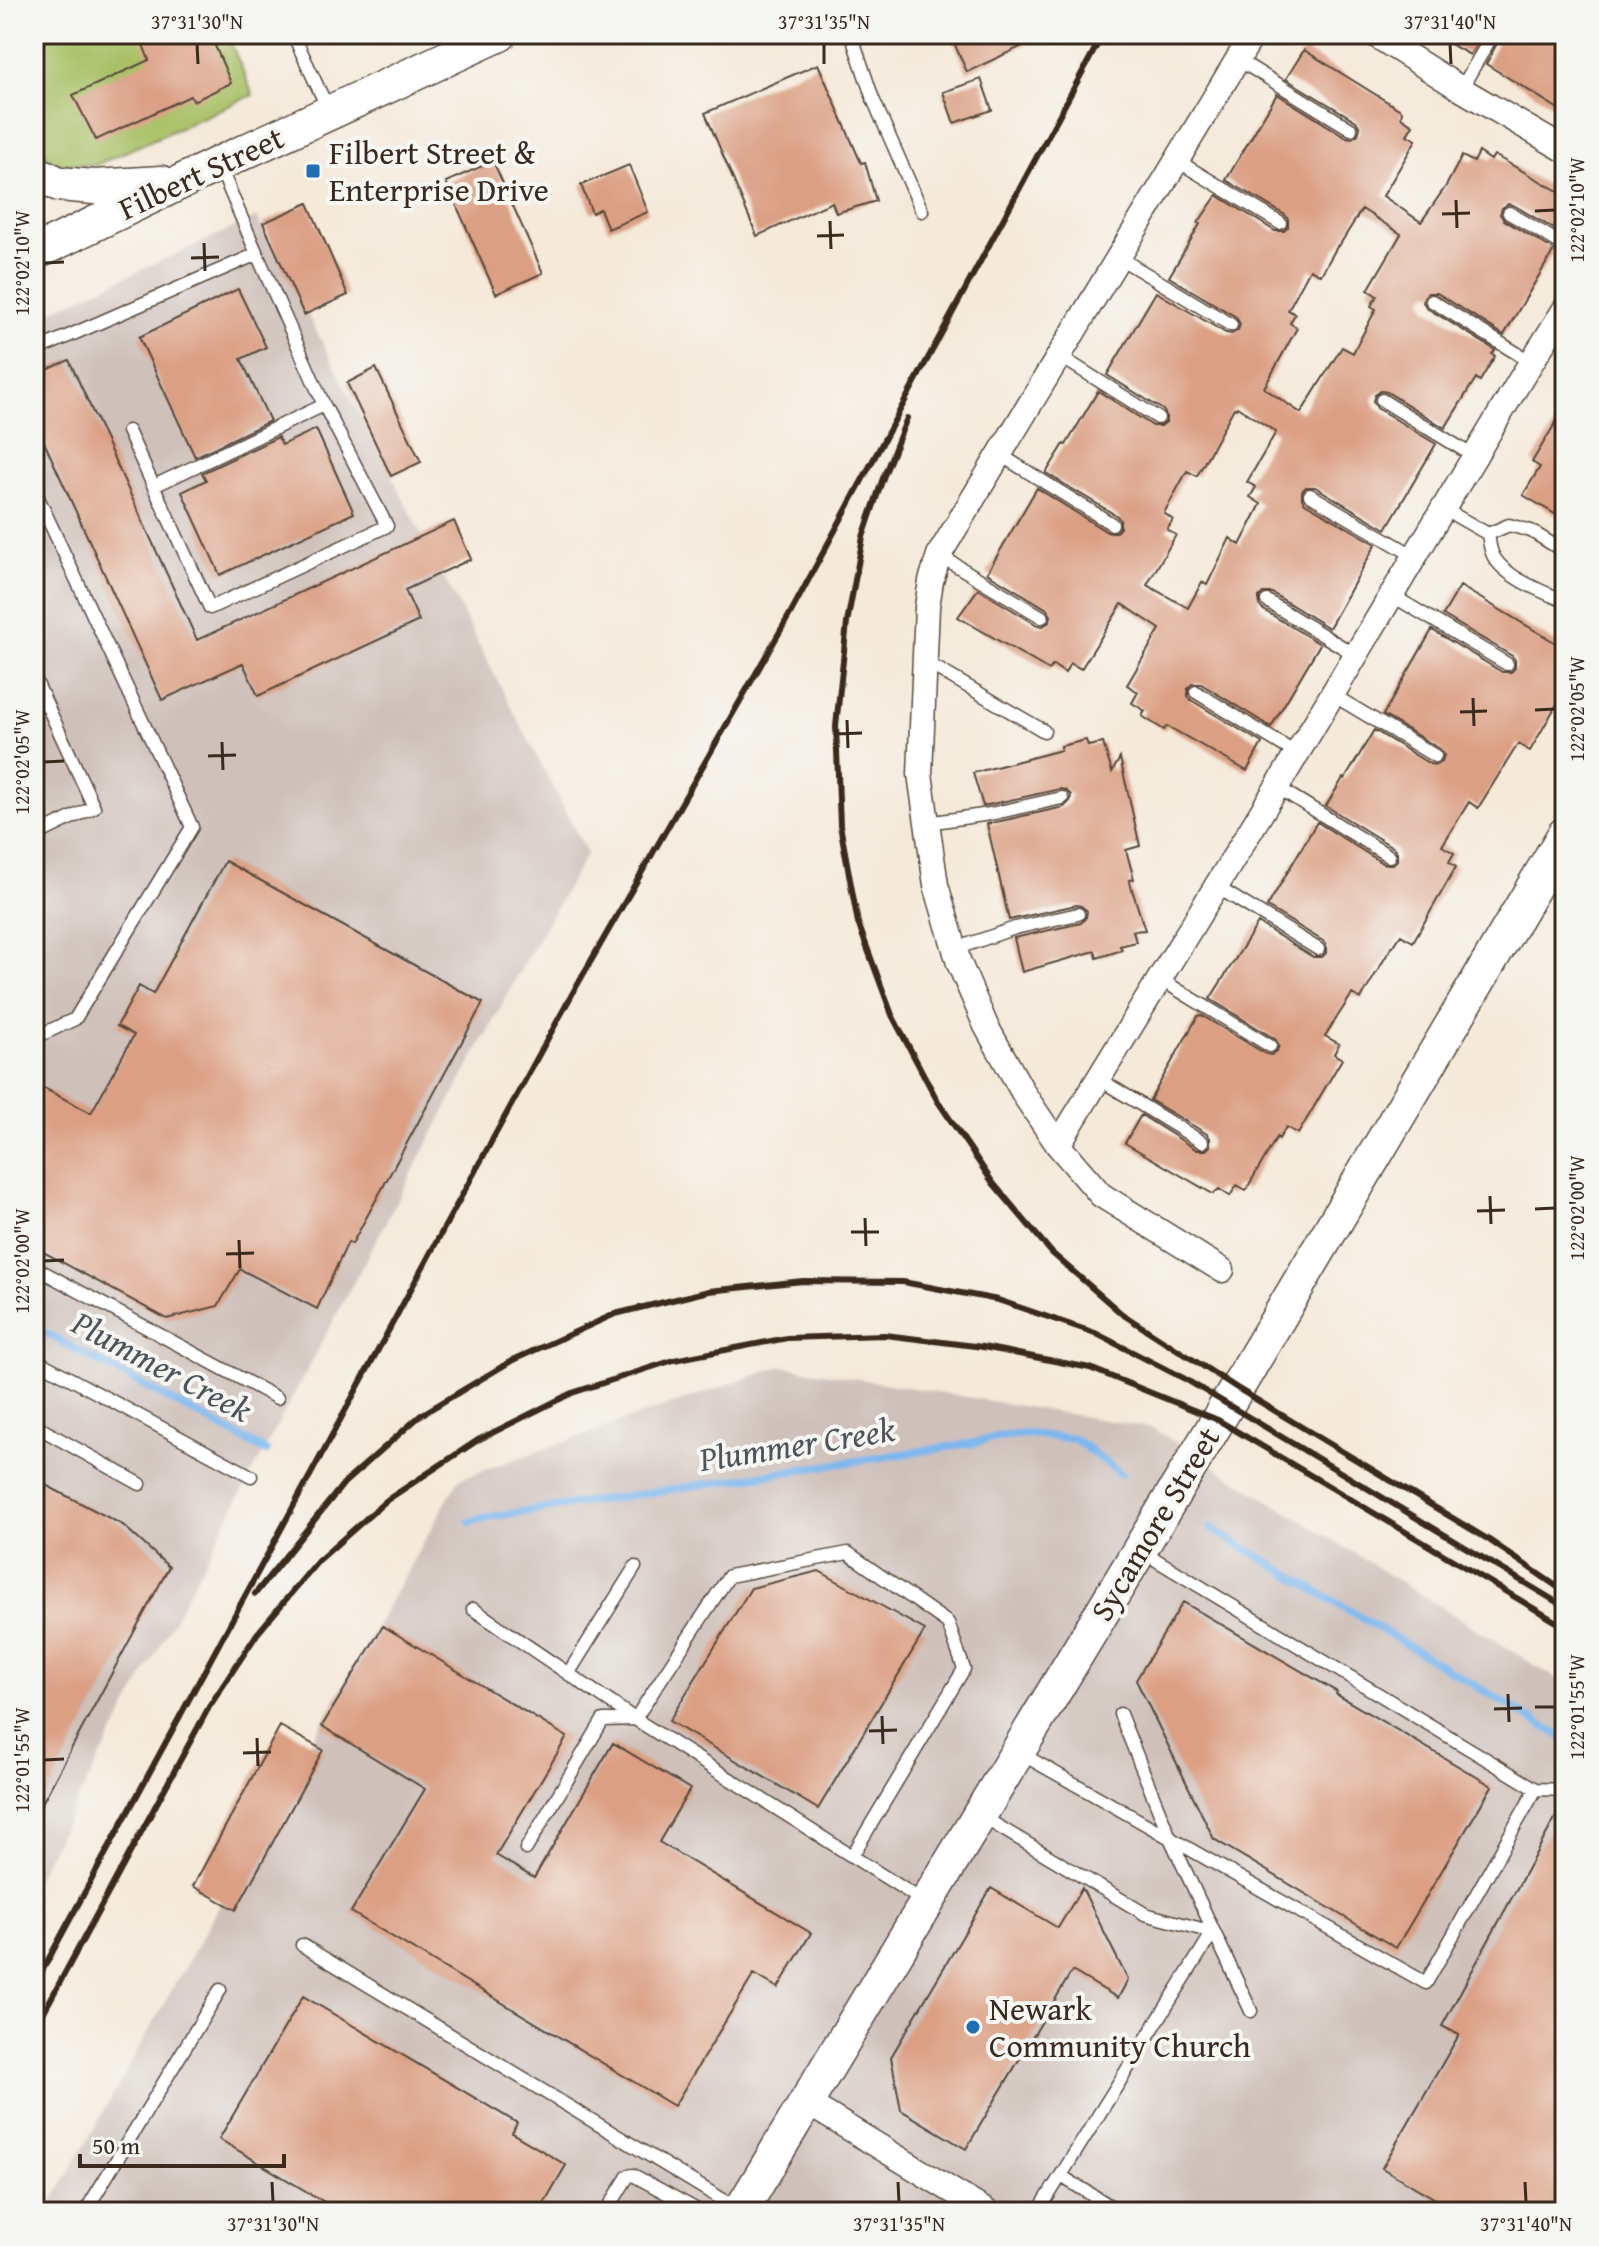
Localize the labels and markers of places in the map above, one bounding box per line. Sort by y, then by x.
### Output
place label: Filbert Street & Enterprise Drive [329,129,549,213]
marker: Filbert Street & Enterprise Drive [304,162,322,180]
place label: Newark Community Church [989,1985,1251,2069]
marker: Newark Community Church [964,2018,982,2036]

